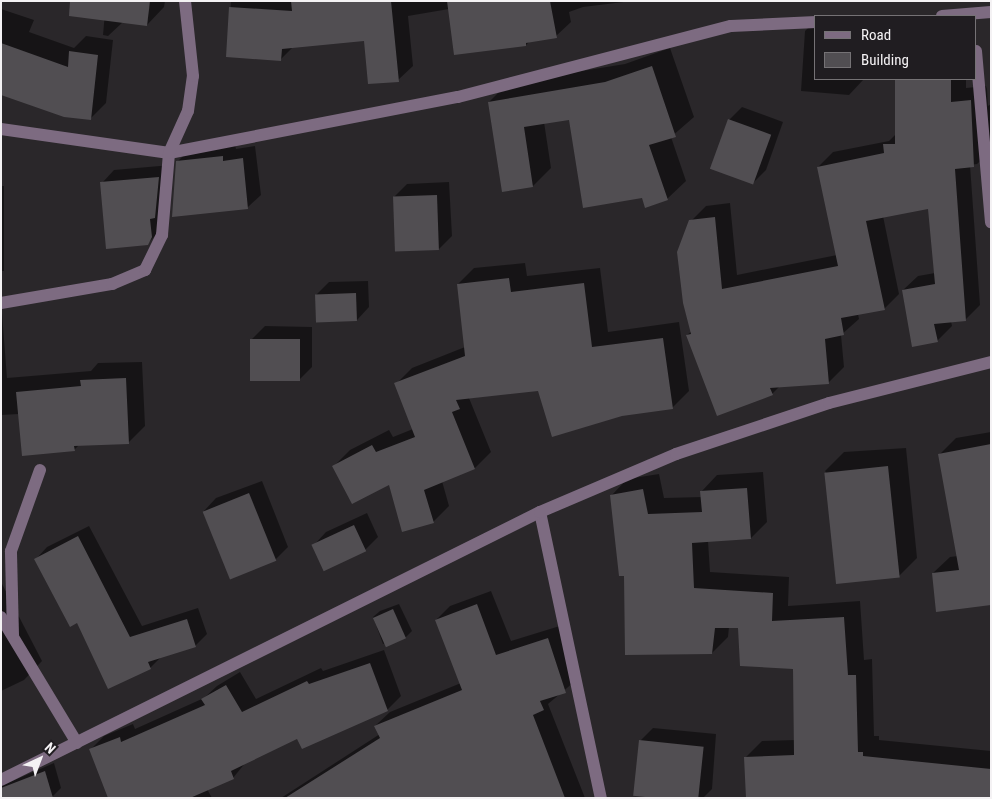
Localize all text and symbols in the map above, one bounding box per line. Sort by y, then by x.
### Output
legend [814,15,977,80]
text: Road [861,26,891,44]
text: Building [861,51,909,69]
north arrow [15,734,65,784]
text: N [42,739,59,757]

